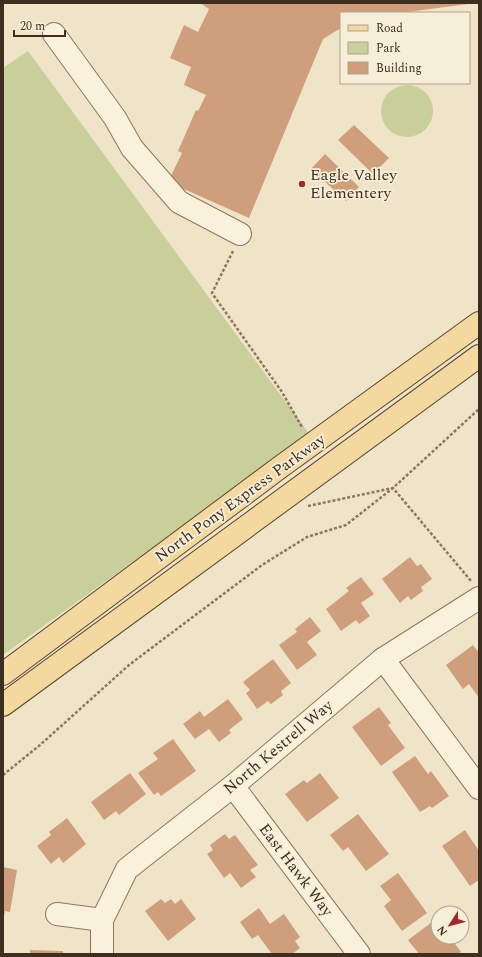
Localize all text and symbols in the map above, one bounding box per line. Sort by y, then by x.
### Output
scale bar [14,12,65,38]
legend [340,12,470,84]
text: 20 m [20,17,45,36]
text: Road [376,19,403,38]
text: Park [376,39,401,58]
text: Building [376,59,422,78]
place label: Eagle Valley Elementery [310,163,398,205]
marker: Eagle Valley Elementery [297,179,307,189]
street label: North Pony Express Parkway [150,427,331,568]
street label: North Kestrell Way [218,693,339,800]
street label: East Hawk Way [253,818,340,923]
north arrow [430,905,470,945]
text: N [433,922,452,939]

